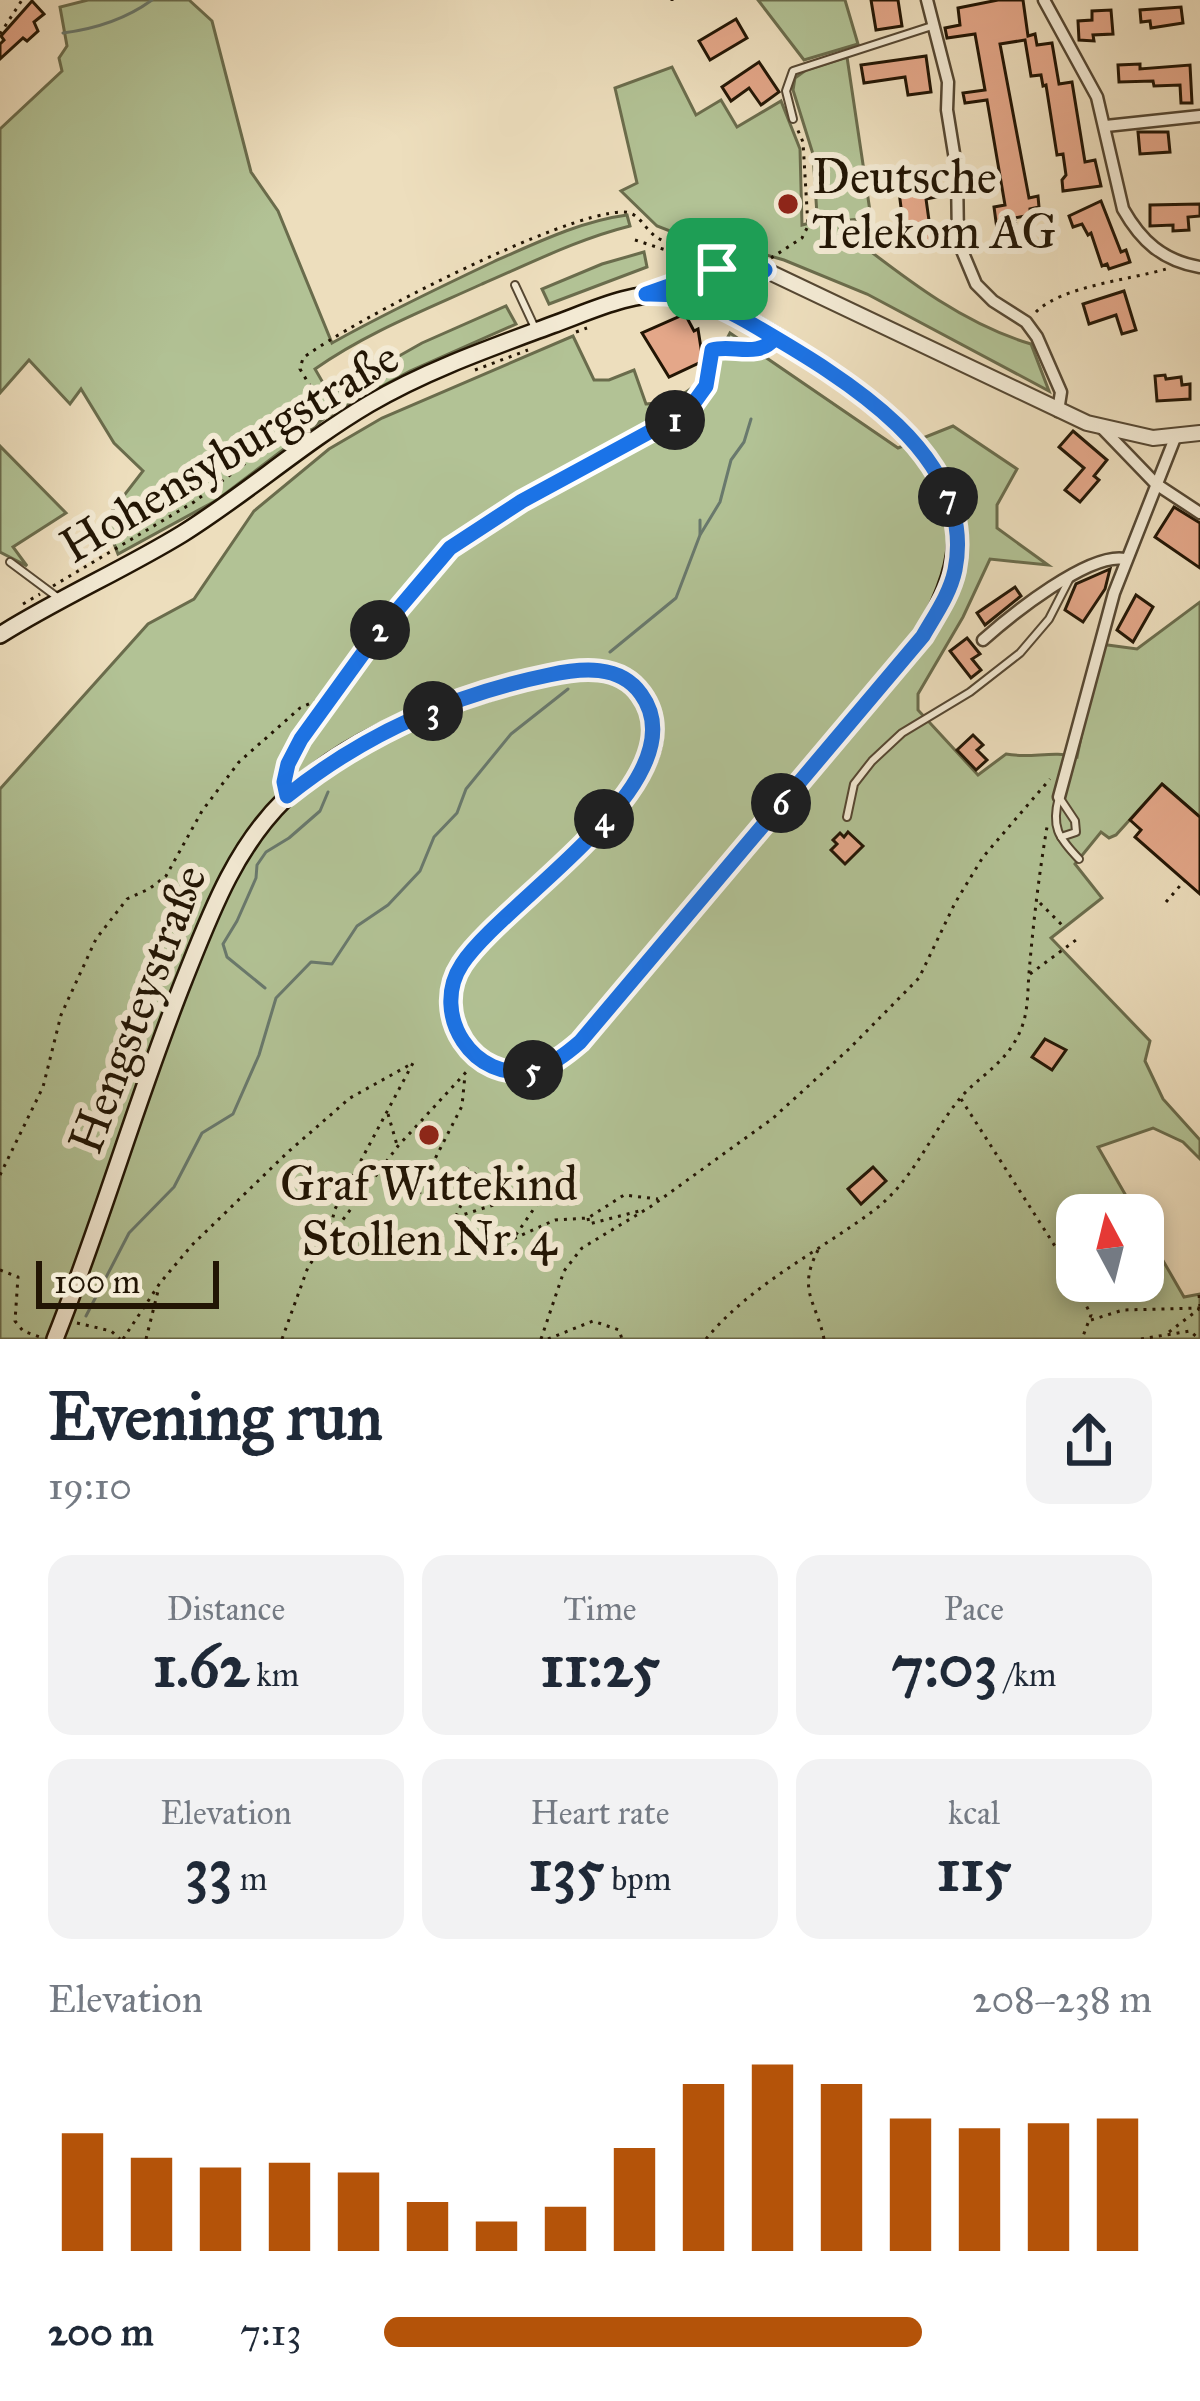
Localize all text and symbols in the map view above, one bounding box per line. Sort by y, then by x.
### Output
place label: Deutsche Telekom AG [812,147,1057,261]
marker: Deutsche Telekom AG [775,191,801,217]
pin [666,218,768,320]
icon: arrive [684,236,750,302]
street label: Hohensyburgstraße [49,327,409,575]
pin: 1 [645,390,705,450]
text: 1 [668,400,682,440]
pin: 7 [918,467,978,527]
text: 7 [939,477,957,517]
pin: 2 [350,600,410,660]
text: 2 [372,610,388,650]
pin: 3 [403,681,463,741]
text: 3 [426,691,440,731]
pin: 6 [751,773,811,833]
text: 6 [773,783,789,823]
pin: 4 [574,789,634,849]
text: 4 [595,799,613,839]
street label: Hengsteystraße [55,857,219,1161]
pin: 5 [503,1040,563,1100]
text: 5 [525,1050,541,1090]
marker: Graf Wittekind Stollen Nr. 4 [416,1122,442,1148]
place label: Graf Wittekind Stollen Nr. 4 [280,1154,578,1268]
north arrow [1056,1194,1164,1302]
map controls [1056,1194,1164,1302]
scale bar [36,1255,219,1308]
text: 100 m [54,1262,140,1302]
text: Evening run [48,1376,383,1457]
button: share [1026,1378,1152,1504]
text: 19:10 [48,1462,132,1510]
text: Distance [167,1589,285,1629]
text: Time [563,1589,637,1629]
text: Pace [944,1589,1004,1629]
text: 1.62 [153,1629,249,1702]
text: 11:25 [540,1629,660,1702]
text: 7:03 [891,1629,998,1702]
text: km [249,1655,299,1695]
text: /km [998,1655,1057,1695]
text: Elevation [160,1793,292,1833]
text: Heart rate [531,1793,669,1833]
text: kcal [948,1793,1000,1833]
text: 33 [185,1833,233,1906]
text: 135 [529,1833,604,1906]
text: 115 [937,1833,1011,1906]
text: m [233,1859,267,1899]
text: bpm [604,1859,671,1899]
text: Elevation [48,1975,203,2023]
text: 208–238 m [972,1975,1152,2023]
text: 200 m [48,2308,154,2356]
text: 7:13 [240,2308,302,2356]

